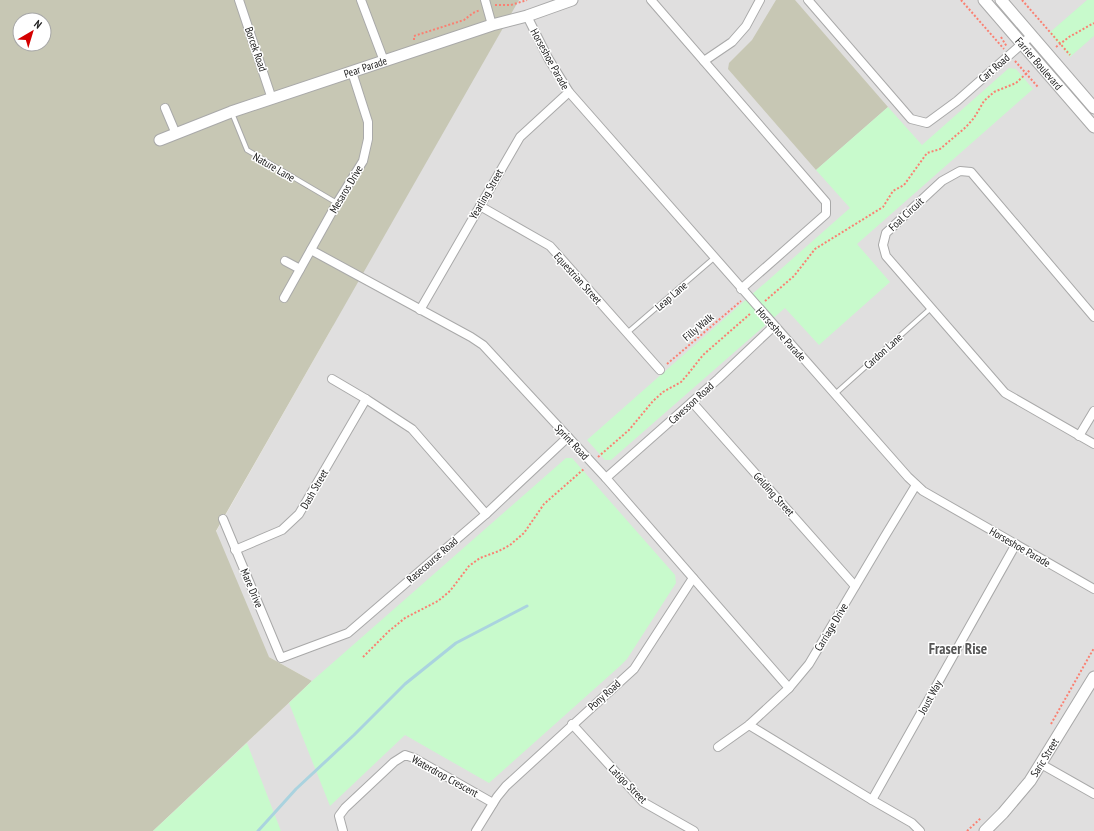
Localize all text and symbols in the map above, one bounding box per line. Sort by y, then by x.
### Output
north arrow [12,12,52,52]
text: N [32,17,45,31]
street label: Borcek Road [242,25,270,73]
street label: Horseshoe Parade [527,26,573,92]
street label: Farrier Boulevard [1012,34,1066,93]
street label: Cart Road [976,51,1013,85]
street label: Pear Parade [342,53,389,81]
street label: Nature Lane [250,149,298,185]
street label: Mesaros Drive [326,162,366,216]
street label: Yearling Street [466,166,506,222]
street label: Foal Circuit [885,194,927,234]
street label: Equestrian Street [551,249,605,307]
street label: Leap Lane [652,278,690,314]
street label: Horseshoe Parade [753,304,809,364]
street label: Filly Walk [680,310,717,344]
street label: Cardon Lane [861,330,906,372]
street label: Cavesson Road [665,379,717,427]
street label: Sprint Road [552,421,592,463]
street label: Dash Street [297,467,331,511]
street label: Gelding Street [751,469,797,519]
street label: Horseshoe Parade [987,524,1053,570]
street label: Rasecourse Road [403,534,461,586]
street label: Mare Drive [237,566,267,610]
street label: Carriage Drive [811,600,851,654]
district label: Fraser Rise [929,639,987,658]
street label: Pony Road [585,677,623,713]
street label: Joust Way [915,677,945,717]
street label: Saric Street [1027,735,1062,780]
street label: Waterdrop Crescent [409,752,481,800]
street label: Latigo Street [606,762,650,806]

